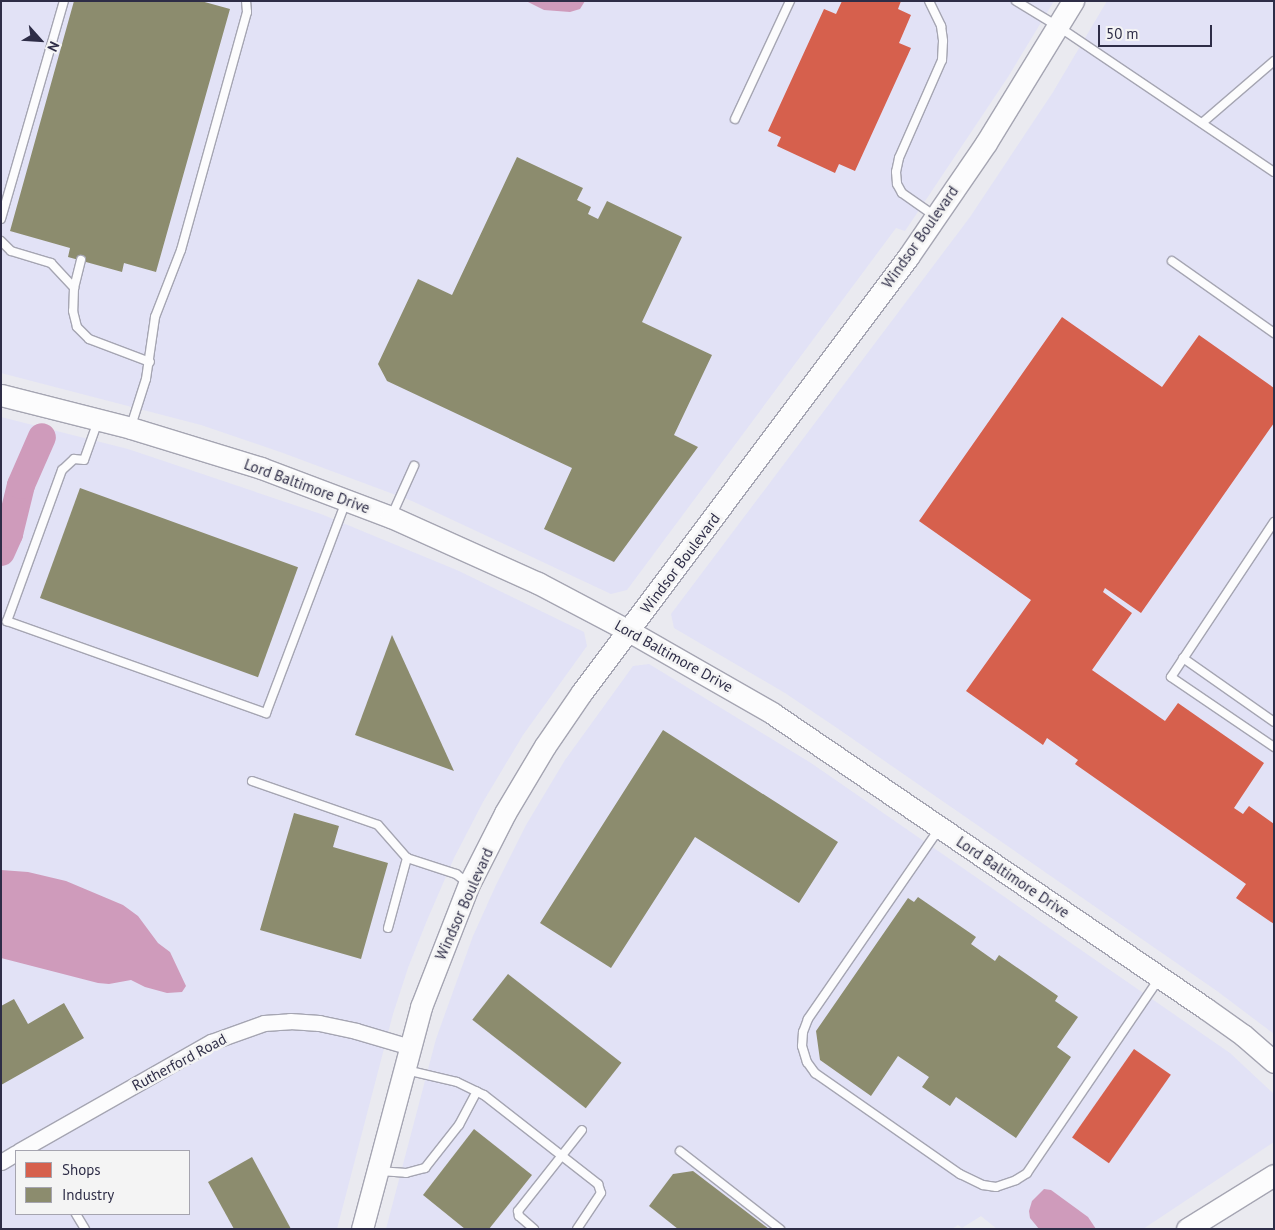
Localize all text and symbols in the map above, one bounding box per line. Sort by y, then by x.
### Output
north arrow [15,15,65,65]
scale bar [1100,15,1214,47]
text: 50 m [1106,24,1139,43]
text: N [43,38,64,55]
street label: Windsor Boulevard [878,182,962,292]
street label: Lord Baltimore Drive [242,455,372,517]
street label: Windsor Boulevard [637,509,723,617]
street label: Lord Baltimore Drive [612,616,736,696]
street label: Lord Baltimore Drive [953,833,1073,921]
street label: Windsor Boulevard [431,845,497,963]
street label: Rutherford Road [129,1030,229,1094]
legend [15,1150,190,1215]
text: Shops [62,1160,101,1179]
text: Industry [62,1185,114,1204]

